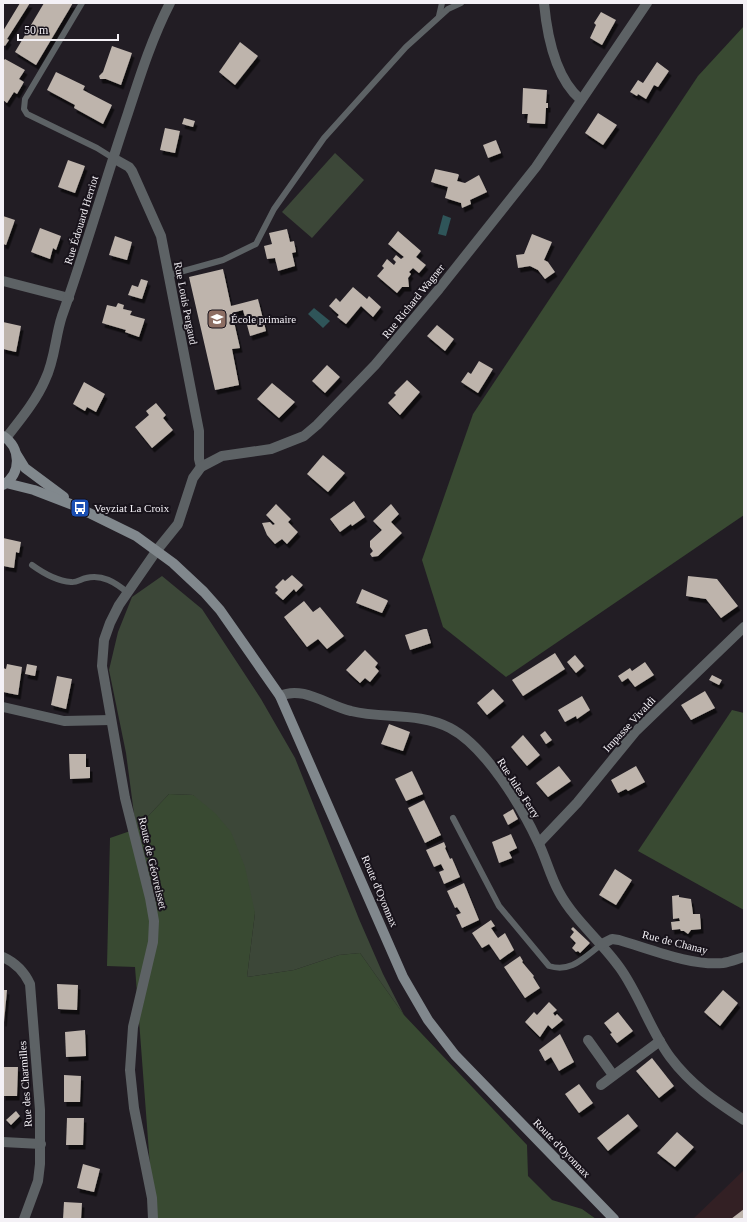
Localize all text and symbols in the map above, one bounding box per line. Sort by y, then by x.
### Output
scale bar [18,16,118,42]
text: 50 m [24,23,49,37]
street label: Rue Édouard Herriot [62,174,100,266]
street label: Rue Louis Pergaud [172,261,200,346]
street label: Rue Richard Wagner [379,261,447,340]
school or university icon: École primaire [206,308,228,330]
place label: École primaire [231,313,296,325]
bus stop icon: Veyziat La Croix [69,497,91,519]
place label: Veyziat La Croix [94,502,170,514]
street label: Impasse Vivaldi [600,694,658,754]
street label: Rue Jules Ferry [495,756,543,821]
street label: Route de Géovreisset [137,816,169,910]
street label: Route d'Oyonnax [359,853,401,929]
street label: Rue de Chanay [641,928,710,956]
street label: Rue des Charmilles [16,1041,34,1127]
street label: Route d'Oyonnax [531,1116,593,1180]

